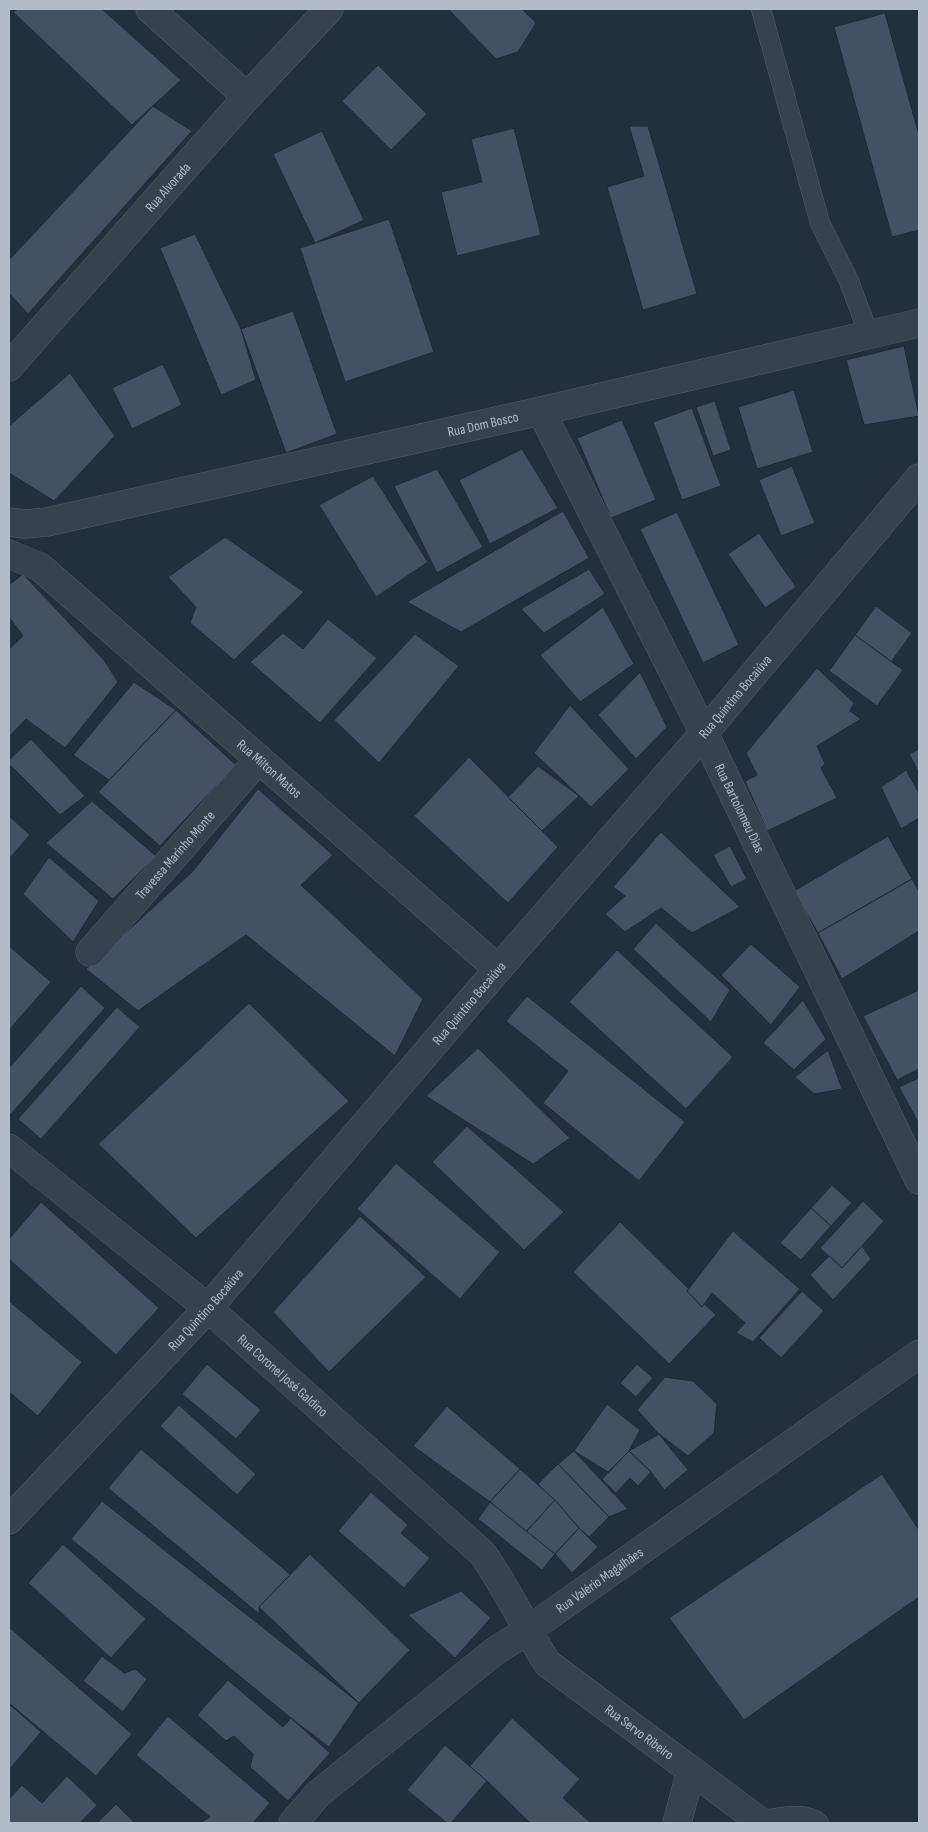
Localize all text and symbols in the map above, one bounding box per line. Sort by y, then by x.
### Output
street label: Rua Alvorada [142,159,194,216]
street label: Rua Dom Bosco [446,408,520,441]
street label: Rua Quintino Bocaiúva [695,651,775,742]
street label: Rua Milton Matos [233,736,305,802]
street label: Rua Bartolomeu Dias [711,761,768,855]
street label: Travessa Marinho Monte [132,807,219,903]
street label: Rua Quintino Bocaiúva [429,958,510,1049]
street label: Rua Quintino Bocaiúva [165,1265,247,1354]
street label: Rua Coronel José Galdino [234,1331,331,1420]
street label: Rua Valério Magalhães [552,1544,647,1617]
street label: Rua Servo Ribeiro [601,1701,677,1764]

